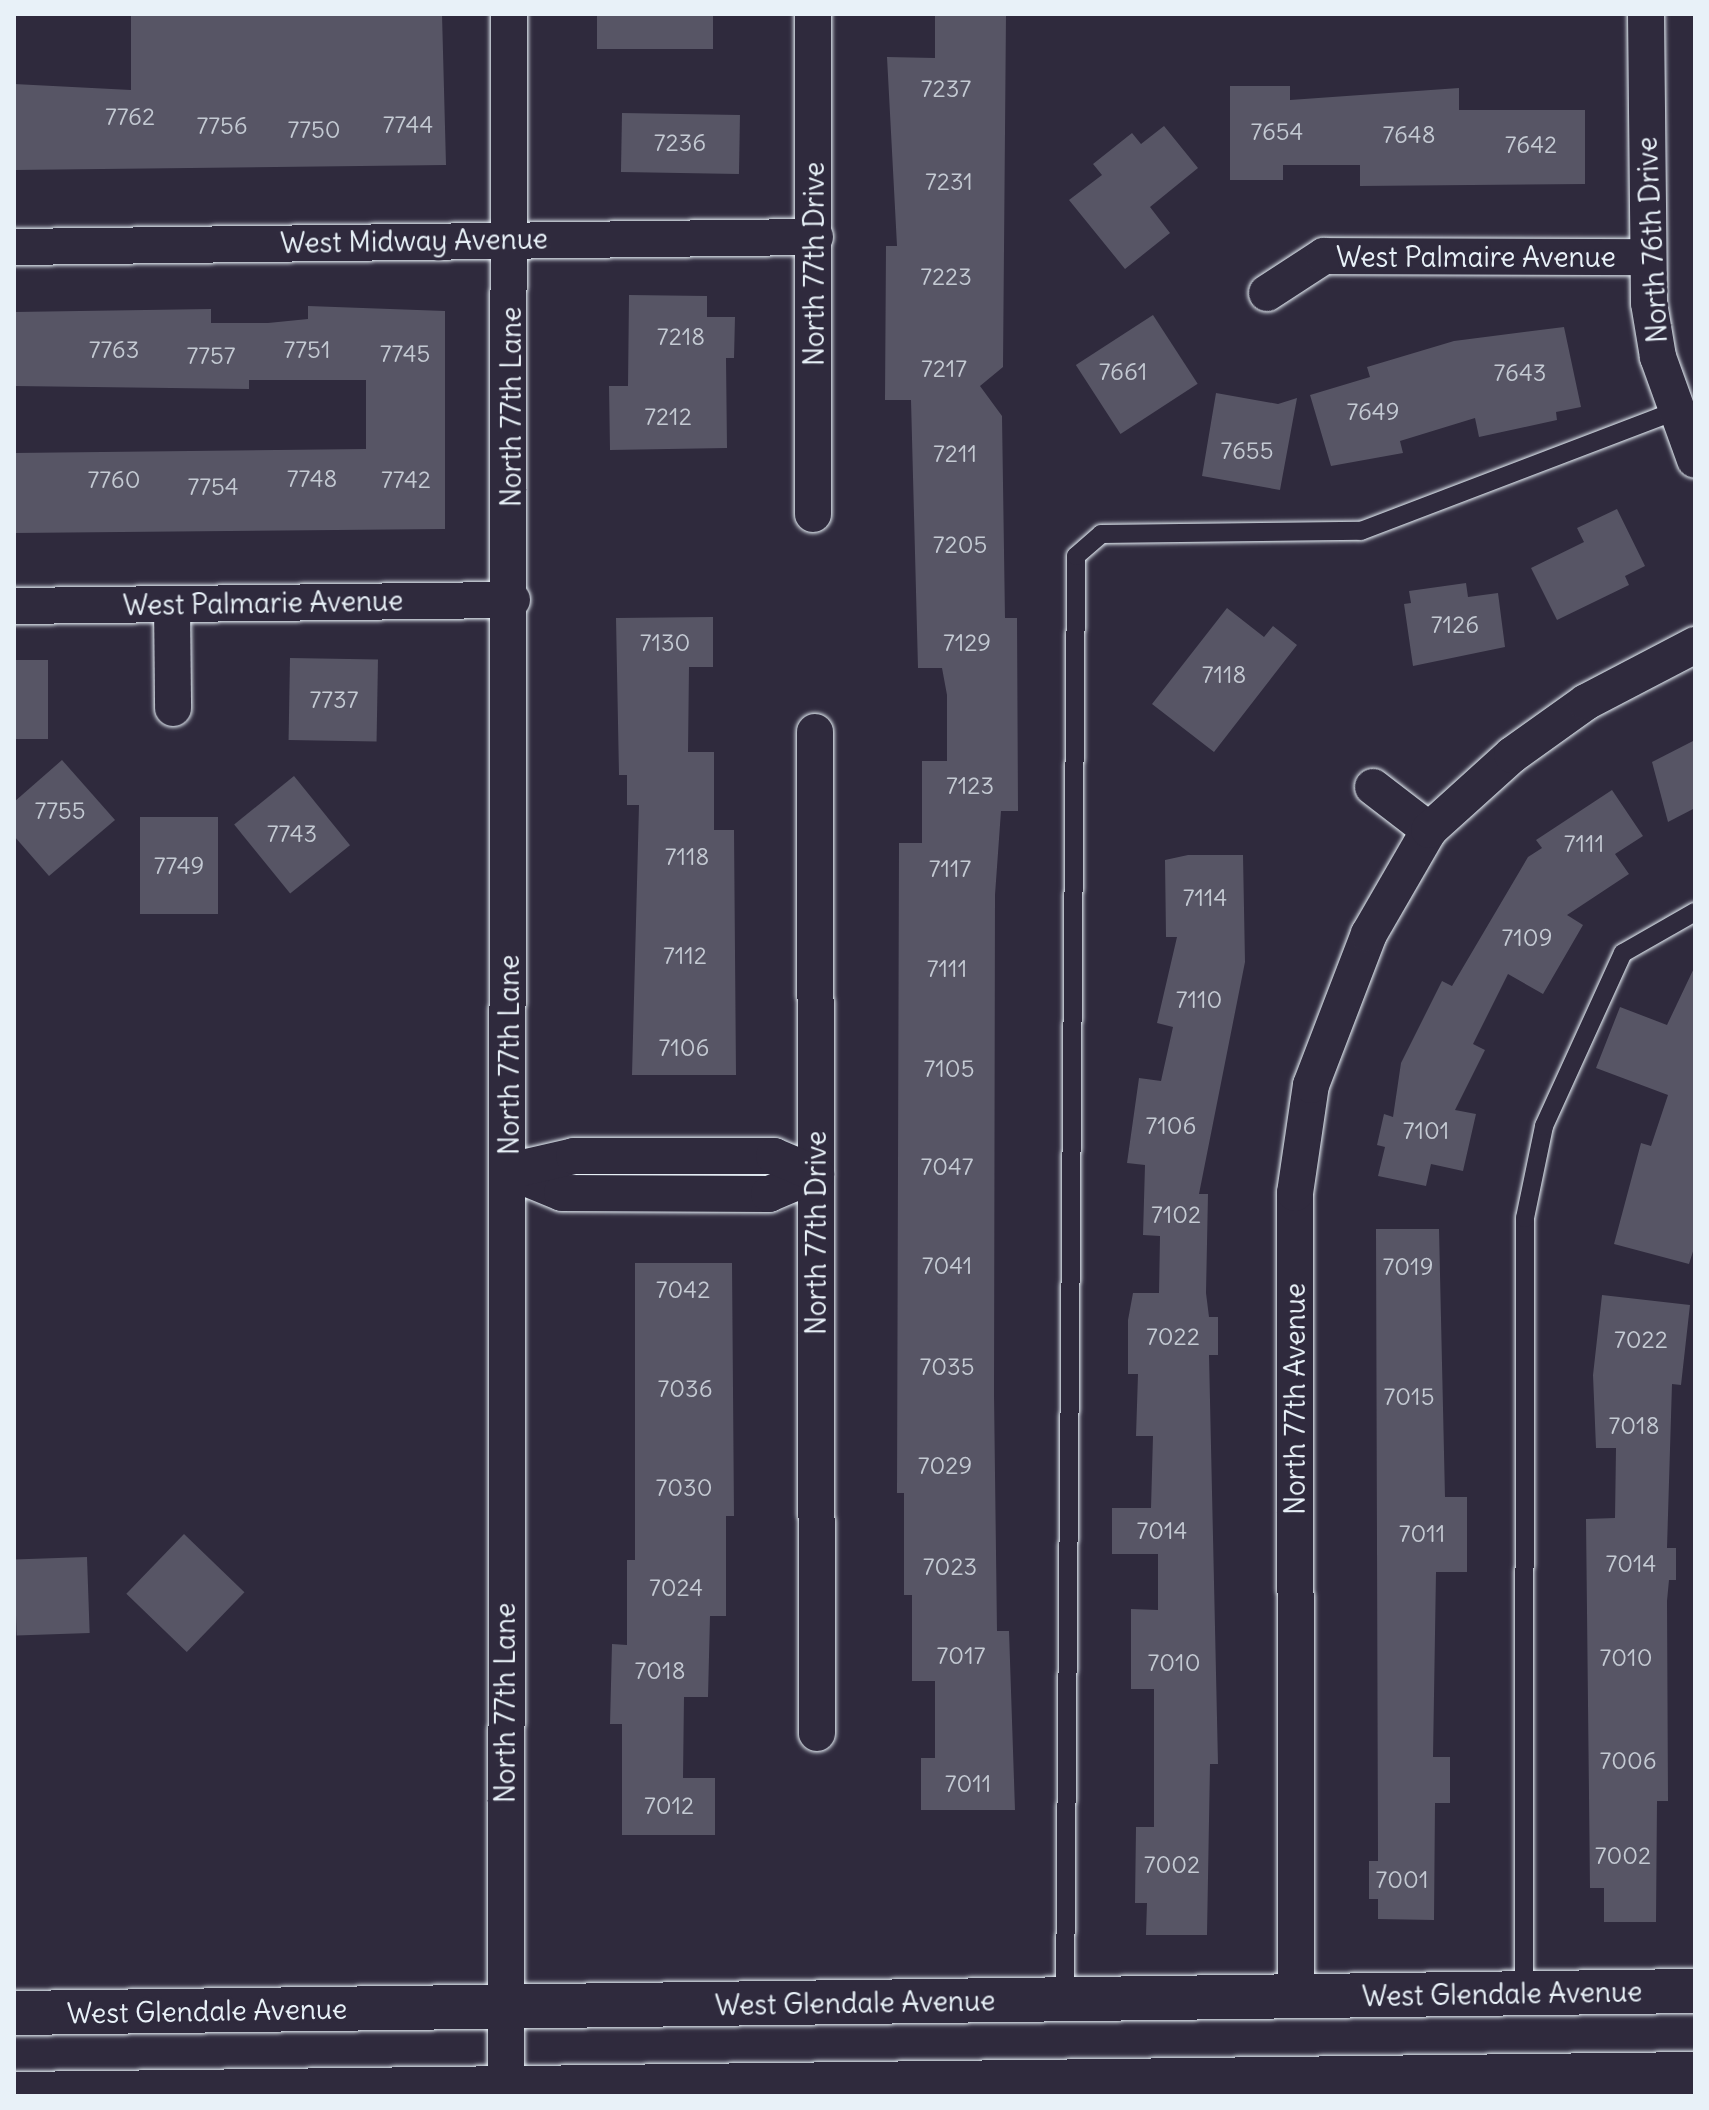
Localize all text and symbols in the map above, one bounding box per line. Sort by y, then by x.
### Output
house number: 7237 [921,75,971,103]
house number: 7762 [105,103,155,131]
house number: 7744 [383,111,433,139]
house number: 7756 [196,112,248,140]
house number: 7750 [287,116,341,144]
house number: 7654 [1251,118,1303,146]
house number: 7648 [1383,121,1435,149]
house number: 7236 [654,129,706,157]
house number: 7642 [1505,131,1557,159]
street label: North 76th Drive [1630,136,1674,344]
street label: North 77th Drive [797,162,831,366]
house number: 7231 [925,168,973,196]
street label: West Midway Avenue [280,222,548,260]
street label: West Palmaire Avenue [1336,240,1616,274]
house number: 7223 [920,263,972,291]
street label: North 77th Lane [494,307,528,507]
house number: 7218 [657,323,705,351]
house number: 7763 [89,336,139,364]
house number: 7751 [284,336,330,364]
house number: 7745 [380,340,430,368]
house number: 7757 [186,342,236,370]
house number: 7217 [921,355,967,383]
house number: 7661 [1099,358,1147,386]
house number: 7643 [1494,359,1546,387]
house number: 7649 [1347,398,1399,426]
house number: 7212 [644,403,692,431]
house number: 7655 [1221,437,1273,465]
house number: 7211 [933,440,977,468]
house number: 7748 [287,465,337,493]
house number: 7760 [88,466,140,494]
house number: 7742 [381,466,431,494]
house number: 7754 [187,473,239,501]
house number: 7205 [933,531,987,559]
street label: West Palmarie Avenue [122,584,404,622]
house number: 7126 [1431,611,1479,639]
house number: 7130 [640,629,690,657]
house number: 7129 [943,629,991,657]
house number: 7118 [1202,661,1246,689]
house number: 7737 [310,686,358,714]
house number: 7123 [946,772,994,800]
house number: 7755 [34,797,86,825]
house number: 7743 [267,820,317,848]
house number: 7111 [1564,830,1604,858]
house number: 7118 [665,843,709,871]
house number: 7749 [154,852,204,880]
house number: 7117 [929,855,971,883]
house number: 7114 [1183,884,1227,912]
house number: 7109 [1502,924,1552,952]
house number: 7112 [663,942,707,970]
street label: North 77th Lane [492,955,526,1155]
house number: 7111 [927,955,967,983]
house number: 7110 [1176,986,1222,1014]
house number: 7106 [659,1034,709,1062]
house number: 7105 [924,1055,974,1083]
house number: 7106 [1146,1112,1196,1140]
house number: 7101 [1403,1117,1449,1145]
street label: North 77th Drive [799,1131,833,1335]
house number: 7047 [921,1153,973,1181]
house number: 7102 [1151,1201,1201,1229]
house number: 7041 [922,1252,972,1280]
house number: 7019 [1383,1253,1433,1281]
house number: 7042 [656,1276,710,1304]
street label: North 77th Avenue [1278,1283,1312,1515]
house number: 7022 [1146,1323,1200,1351]
house number: 7022 [1614,1326,1668,1354]
house number: 7035 [920,1353,974,1381]
house number: 7036 [657,1375,713,1403]
house number: 7015 [1384,1383,1434,1411]
house number: 7018 [1609,1412,1659,1440]
house number: 7029 [918,1452,972,1480]
house number: 7030 [656,1474,712,1502]
house number: 7014 [1137,1517,1187,1545]
house number: 7011 [1399,1520,1445,1548]
house number: 7014 [1606,1550,1656,1578]
house number: 7023 [923,1553,977,1581]
house number: 7024 [649,1574,703,1602]
street label: North 77th Lane [488,1603,522,1803]
house number: 7017 [937,1642,985,1670]
house number: 7010 [1600,1644,1652,1672]
house number: 7010 [1148,1649,1200,1677]
house number: 7018 [635,1657,685,1685]
house number: 7006 [1599,1747,1657,1775]
house number: 7011 [945,1770,991,1798]
house number: 7012 [644,1792,694,1820]
house number: 7002 [1595,1842,1651,1870]
house number: 7002 [1144,1851,1200,1879]
house number: 7001 [1376,1866,1428,1894]
street label: West Glendale Avenue [1361,1975,1643,2013]
street label: West Glendale Avenue [714,1984,996,2022]
street label: West Glendale Avenue [66,1992,348,2030]

